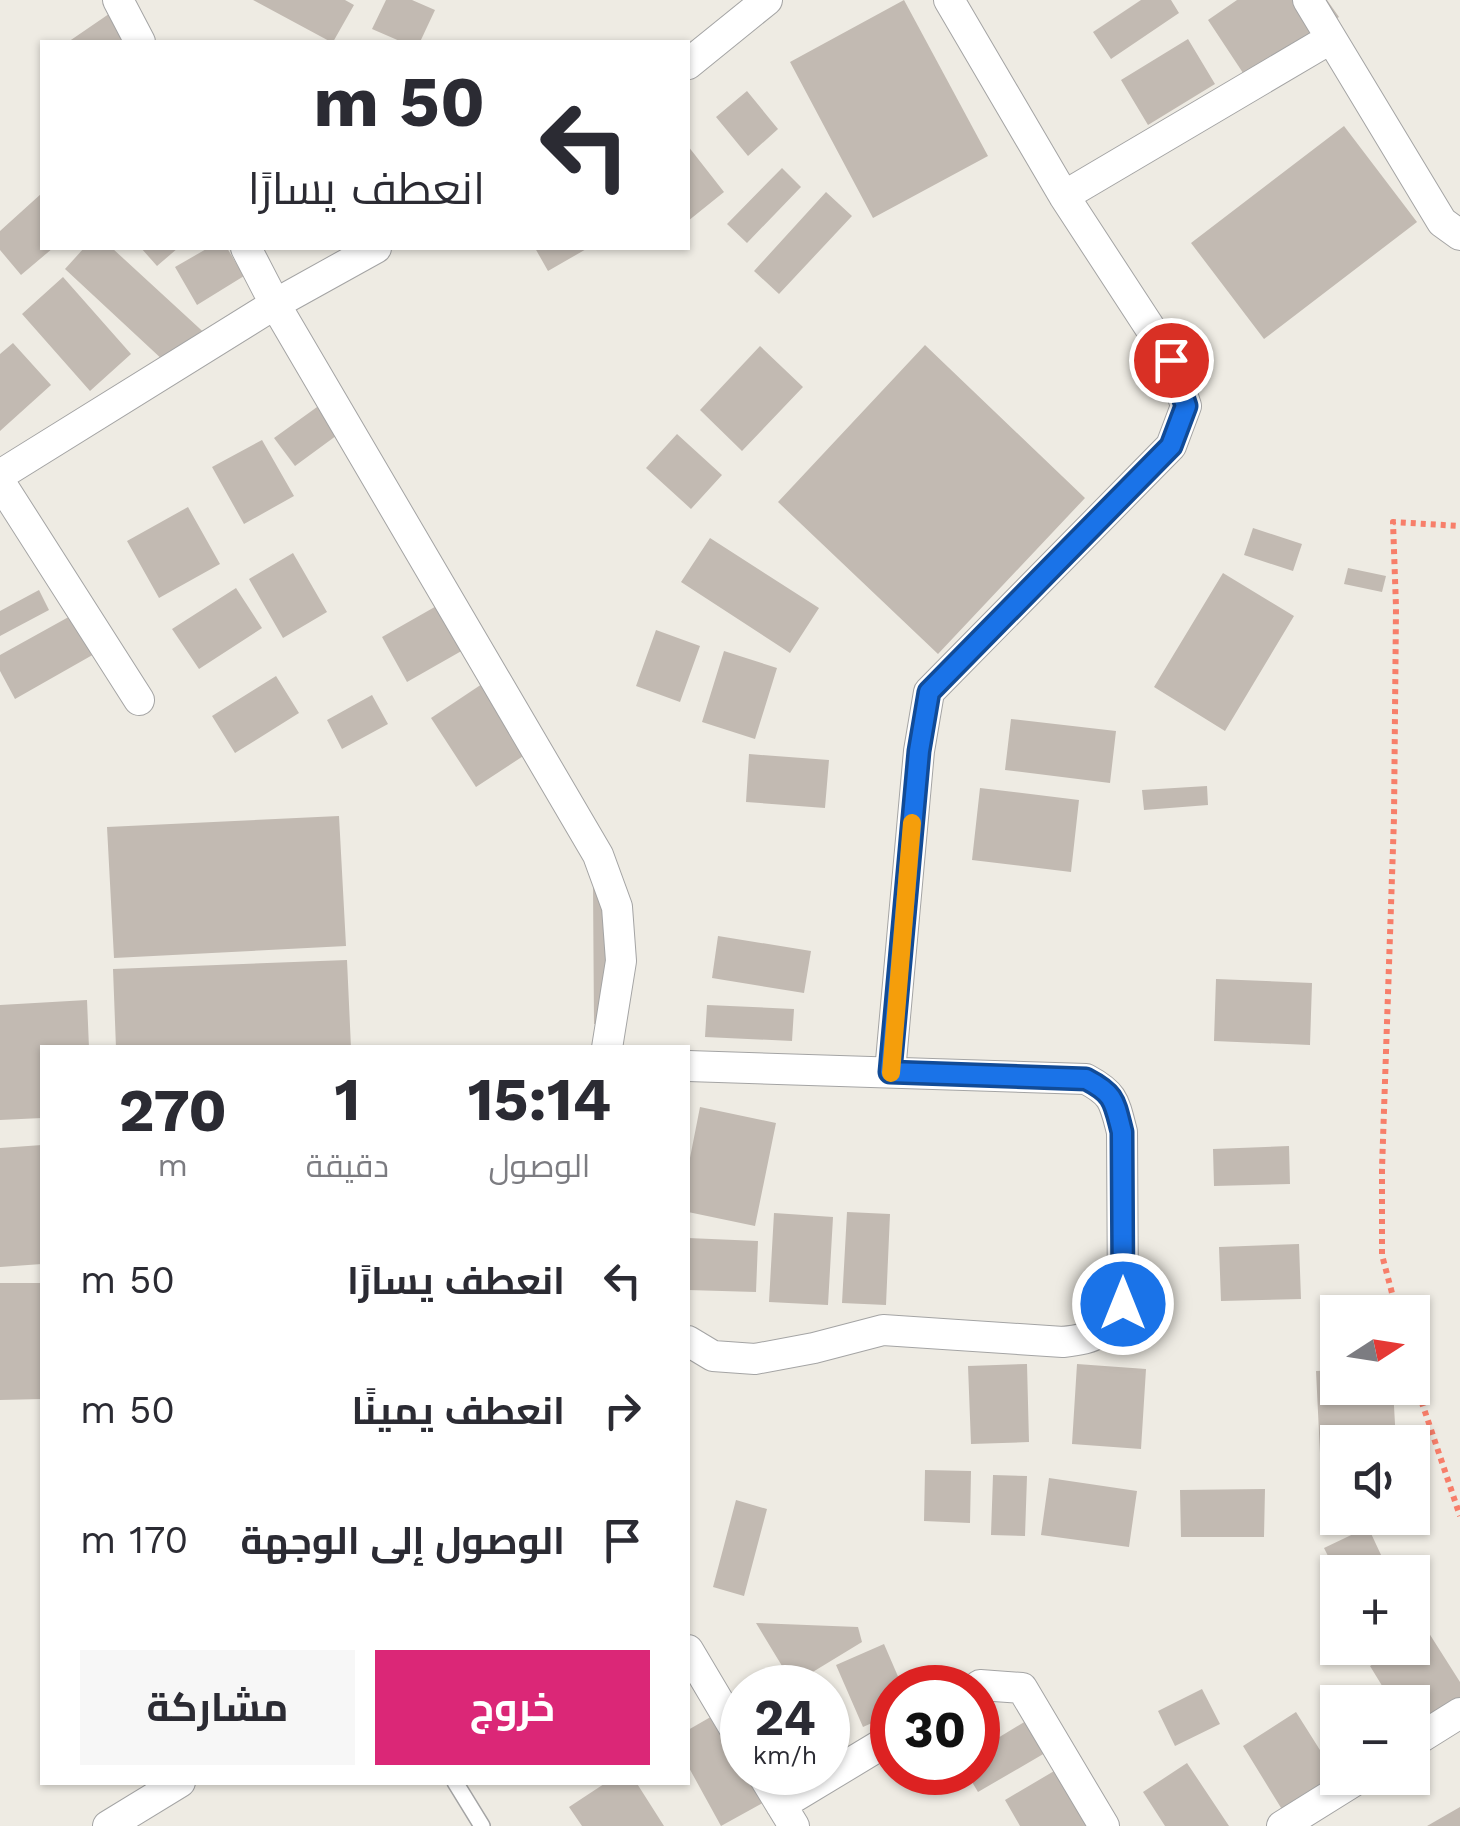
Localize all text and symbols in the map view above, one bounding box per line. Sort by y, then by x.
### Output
text: 50 m [313,61,485,143]
icon: left [520,80,650,210]
text: انعطف يسارًا [248,162,485,215]
pin [1129,318,1214,403]
icon: arrive [1144,333,1199,388]
text: 1 [334,1064,360,1135]
text: 15:14 [468,1064,611,1135]
text: 270 [119,1075,227,1146]
text: m [158,1146,188,1184]
text: دقيقة [306,1147,389,1185]
text: الوصول [488,1147,590,1185]
position arrow [1071,1252,1175,1356]
icon: left [595,1253,650,1308]
text: 50 m [80,1258,175,1302]
text: انعطف يسارًا [347,1259,565,1303]
north arrow [1320,1295,1430,1405]
map controls [1320,1295,1430,1795]
icon: right [595,1383,650,1438]
text: 50 m [80,1388,175,1432]
text: انعطف يمينًا [352,1389,565,1433]
button: sound [1320,1425,1430,1535]
icon: arrive [595,1513,650,1568]
text: 170 m [80,1518,188,1562]
text: الوصول إلى الوجهة [241,1519,565,1563]
button: + [1320,1555,1430,1665]
button: مشاركة [80,1650,355,1765]
button: خروج [375,1650,650,1765]
speed limit sign: 30 [870,1665,1000,1795]
button: − [1320,1685,1430,1795]
text: 24 [754,1688,816,1747]
text: km/h [753,1741,817,1770]

